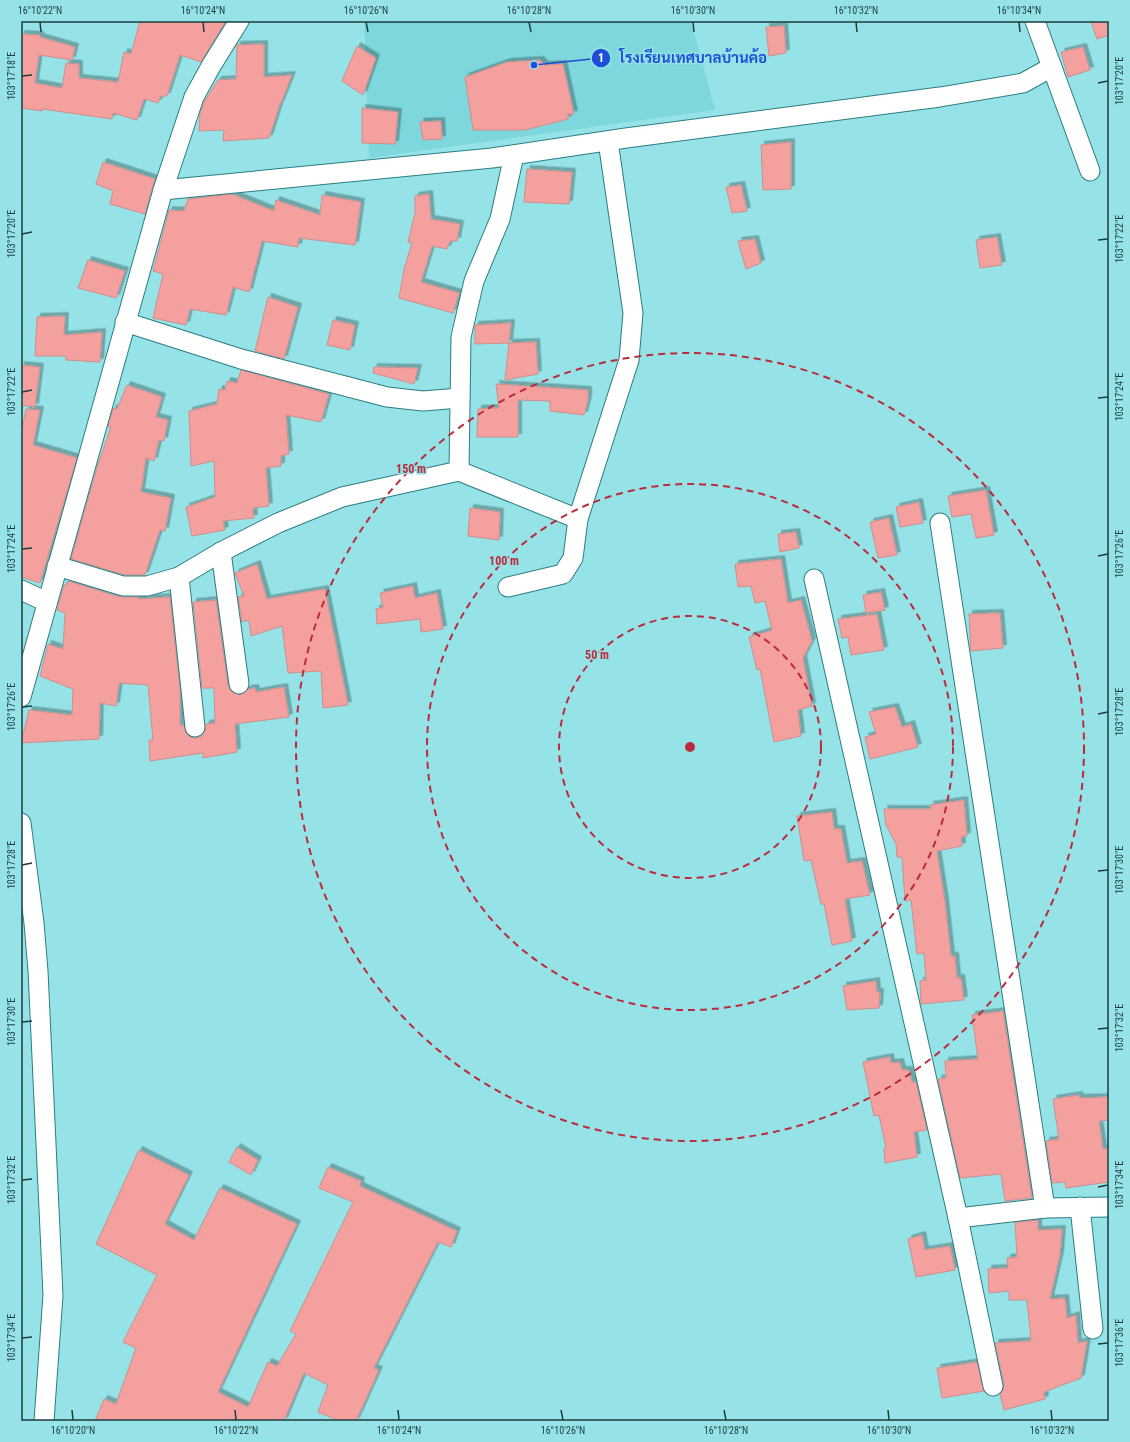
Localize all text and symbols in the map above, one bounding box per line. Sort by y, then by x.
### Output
text: 16°10'22"N [18,5,62,16]
text: 16°10'24"N [181,5,225,16]
text: 16°10'26"N [344,5,388,16]
text: 16°10'28"N [507,5,551,16]
text: 16°10'30"N [671,5,715,16]
text: 16°10'32"N [834,5,878,16]
text: 16°10'34"N [997,5,1041,16]
callout: โรงเรียนเทศบาลบ้านค้อ [591,45,775,72]
text: โรงเรียนเทศบาลบ้านค้อ [618,47,767,67]
text: 1 [598,51,604,65]
text: 103°17'18"E [6,52,17,100]
text: 103°17'20"E [1114,57,1125,105]
text: 103°17'20"E [6,210,17,258]
text: 103°17'22"E [1114,215,1125,263]
text: 103°17'22"E [6,368,17,416]
text: 103°17'24"E [1114,373,1125,421]
text: 150 m [396,462,426,476]
text: 103°17'24"E [6,525,17,573]
text: 103°17'26"E [1114,530,1125,578]
text: 100 m [489,554,519,568]
text: 50 m [585,648,609,662]
text: 103°17'26"E [6,683,17,731]
text: 103°17'28"E [1114,688,1125,736]
centre of rings [683,740,697,754]
text: 103°17'28"E [6,841,17,889]
text: 103°17'30"E [1114,846,1125,894]
text: 103°17'30"E [6,998,17,1046]
text: 103°17'32"E [1114,1004,1125,1052]
text: 103°17'32"E [6,1156,17,1204]
text: 103°17'34"E [1114,1161,1125,1209]
text: 103°17'34"E [6,1314,17,1362]
text: 103°17'36"E [1114,1319,1125,1367]
text: 16°10'20"N [51,1425,95,1436]
text: 16°10'22"N [214,1425,258,1436]
text: 16°10'24"N [377,1425,421,1436]
text: 16°10'26"N [541,1425,585,1436]
text: 16°10'28"N [704,1425,748,1436]
text: 16°10'30"N [867,1425,911,1436]
text: 16°10'32"N [1030,1425,1074,1436]

